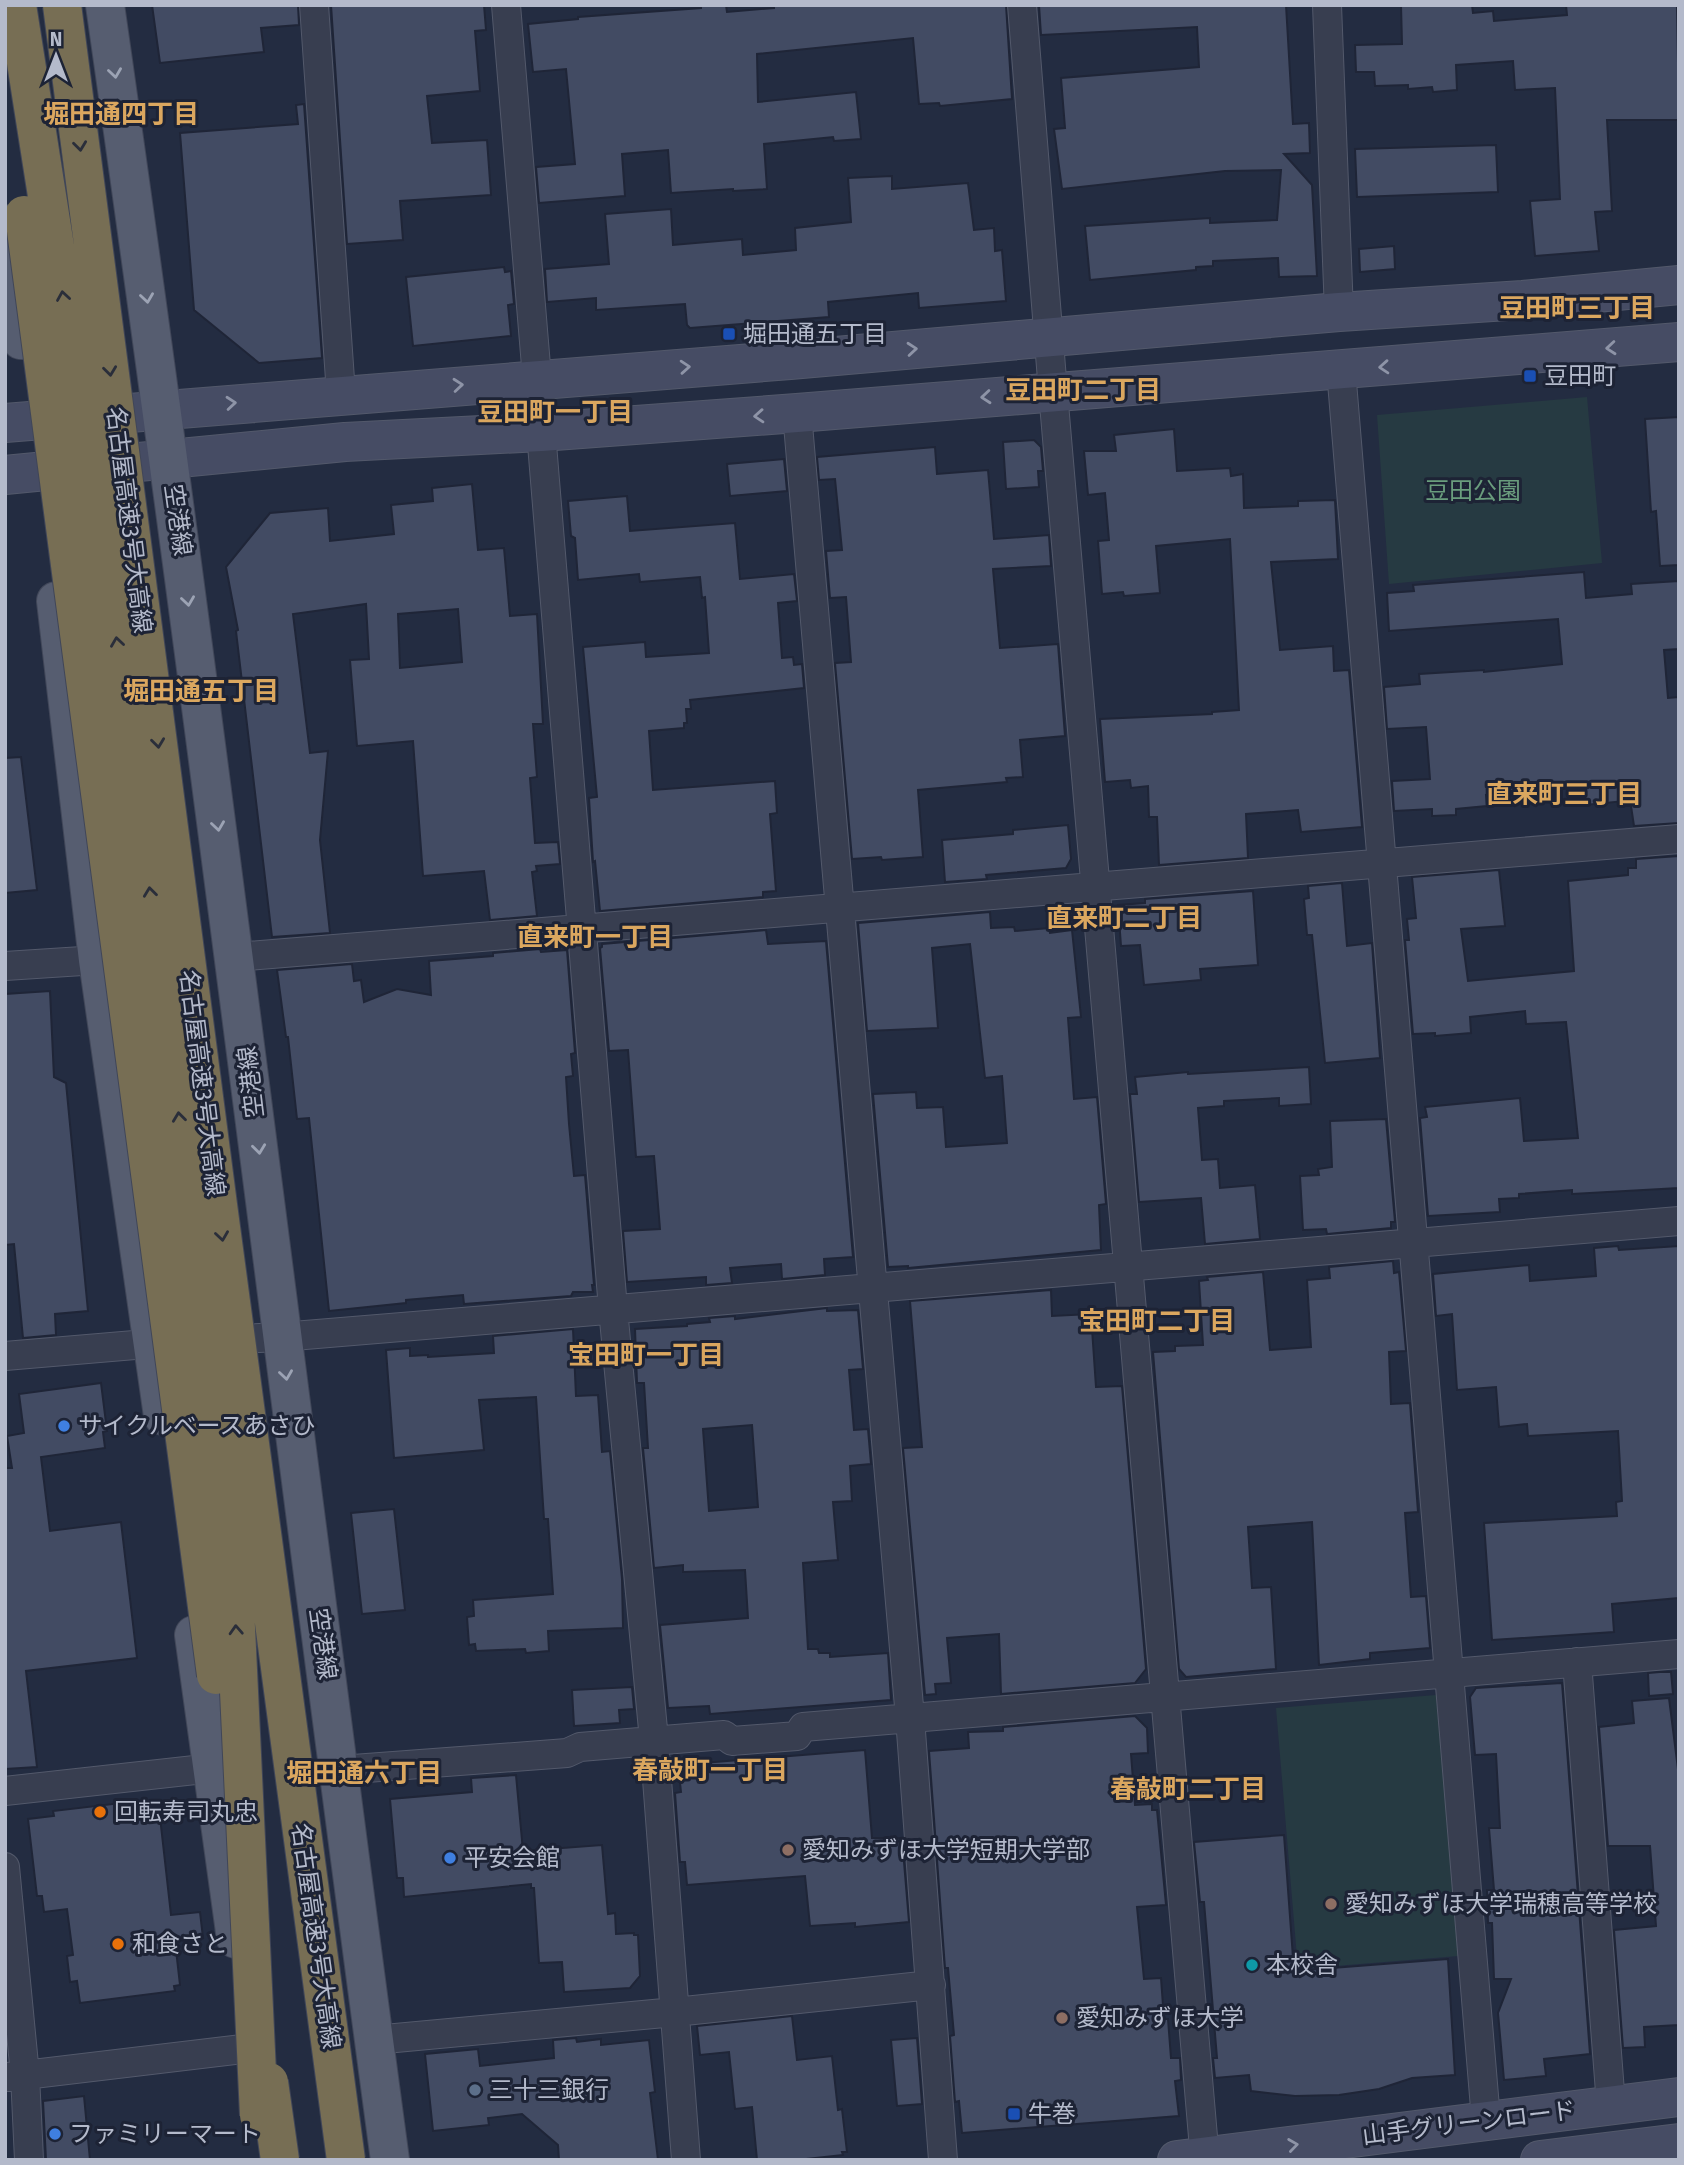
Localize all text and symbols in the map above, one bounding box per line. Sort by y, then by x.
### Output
north arrow [21,21,91,91]
text: N [50,28,62,51]
one-way arrow [107,67,122,79]
district label: 堀田通四丁目 [43,99,199,130]
one-way arrow [73,140,88,152]
one-way arrow [56,290,71,302]
one-way arrow [140,292,155,304]
district label: 豆田町三丁目 [1499,293,1655,324]
place label: 堀田通五丁目 [743,320,887,348]
marker: 堀田通五丁目 [721,326,737,342]
one-way arrow [1605,340,1616,355]
one-way arrow [906,341,917,356]
one-way arrow [1378,359,1389,374]
one-way arrow [680,360,691,375]
place label: 豆田町 [1544,362,1616,390]
one-way arrow [102,366,117,377]
marker: 豆田町 [1522,368,1538,384]
district label: 豆田町二丁目 [1005,375,1161,406]
one-way arrow [453,378,464,393]
one-way arrow [980,389,991,404]
one-way arrow [226,396,237,411]
district label: 豆田町一丁目 [477,397,633,428]
street label: 名古屋高速3号大高線 [101,405,157,635]
one-way arrow [754,408,765,423]
park label: 豆田公園 [1425,477,1521,505]
street label: 空港線 [159,482,197,558]
one-way arrow [181,595,196,606]
one-way arrow [110,636,125,648]
district label: 堀田通五丁目 [123,676,279,707]
one-way arrow [150,737,165,749]
district label: 直来町三丁目 [1486,779,1642,810]
one-way arrow [211,820,226,832]
one-way arrow [142,886,157,897]
district label: 直来町二丁目 [1046,903,1202,934]
district label: 直来町一丁目 [517,922,673,953]
street label: 名古屋高速3号大高線 [174,968,230,1198]
street label: 空港線 [233,1045,269,1119]
one-way arrow [172,1111,187,1123]
one-way arrow [251,1143,266,1155]
one-way arrow [214,1230,229,1241]
district label: 宝田町二丁目 [1079,1306,1235,1337]
district label: 宝田町一丁目 [568,1340,724,1371]
one-way arrow [279,1369,294,1381]
place label: サイクルベースあさひ [78,1412,316,1440]
marker: サイクルベースあさひ [56,1418,72,1434]
street label: 空港線 [304,1606,342,1682]
one-way arrow [229,1625,244,1636]
district label: 春敲町一丁目 [632,1755,788,1786]
district label: 堀田通六丁目 [286,1758,442,1789]
district label: 春敲町二丁目 [1110,1774,1266,1805]
place label: 回転寿司丸忠 [114,1798,258,1826]
marker: 回転寿司丸忠 [92,1804,108,1820]
street label: 名古屋高速3号大高線 [286,1821,346,2051]
place label: 愛知みずほ大学短期大学部 [802,1836,1090,1864]
marker: 愛知みずほ大学短期大学部 [780,1842,796,1858]
place label: 平安会館 [464,1844,560,1872]
marker: 平安会館 [442,1850,458,1866]
place label: 愛知みずほ大学瑞穂高等学校 [1345,1890,1657,1918]
marker: 愛知みずほ大学瑞穂高等学校 [1323,1896,1339,1912]
place label: 和食さと [132,1930,228,1958]
marker: 和食さと [110,1936,126,1952]
place label: 本校舎 [1266,1951,1338,1979]
marker: 本校舎 [1244,1957,1260,1973]
place label: 愛知みずほ大学 [1076,2004,1244,2032]
marker: 愛知みずほ大学 [1054,2010,1070,2026]
place label: 三十三銀行 [489,2076,609,2104]
marker: 三十三銀行 [467,2082,483,2098]
street label: 山手グリーンロード [1361,2096,1577,2150]
place label: 牛巻 [1028,2100,1076,2128]
marker: 牛巻 [1006,2106,1022,2122]
place label: ファミリーマート [69,2120,261,2148]
marker: ファミリーマート [47,2126,63,2142]
one-way arrow [1288,2138,1299,2153]

